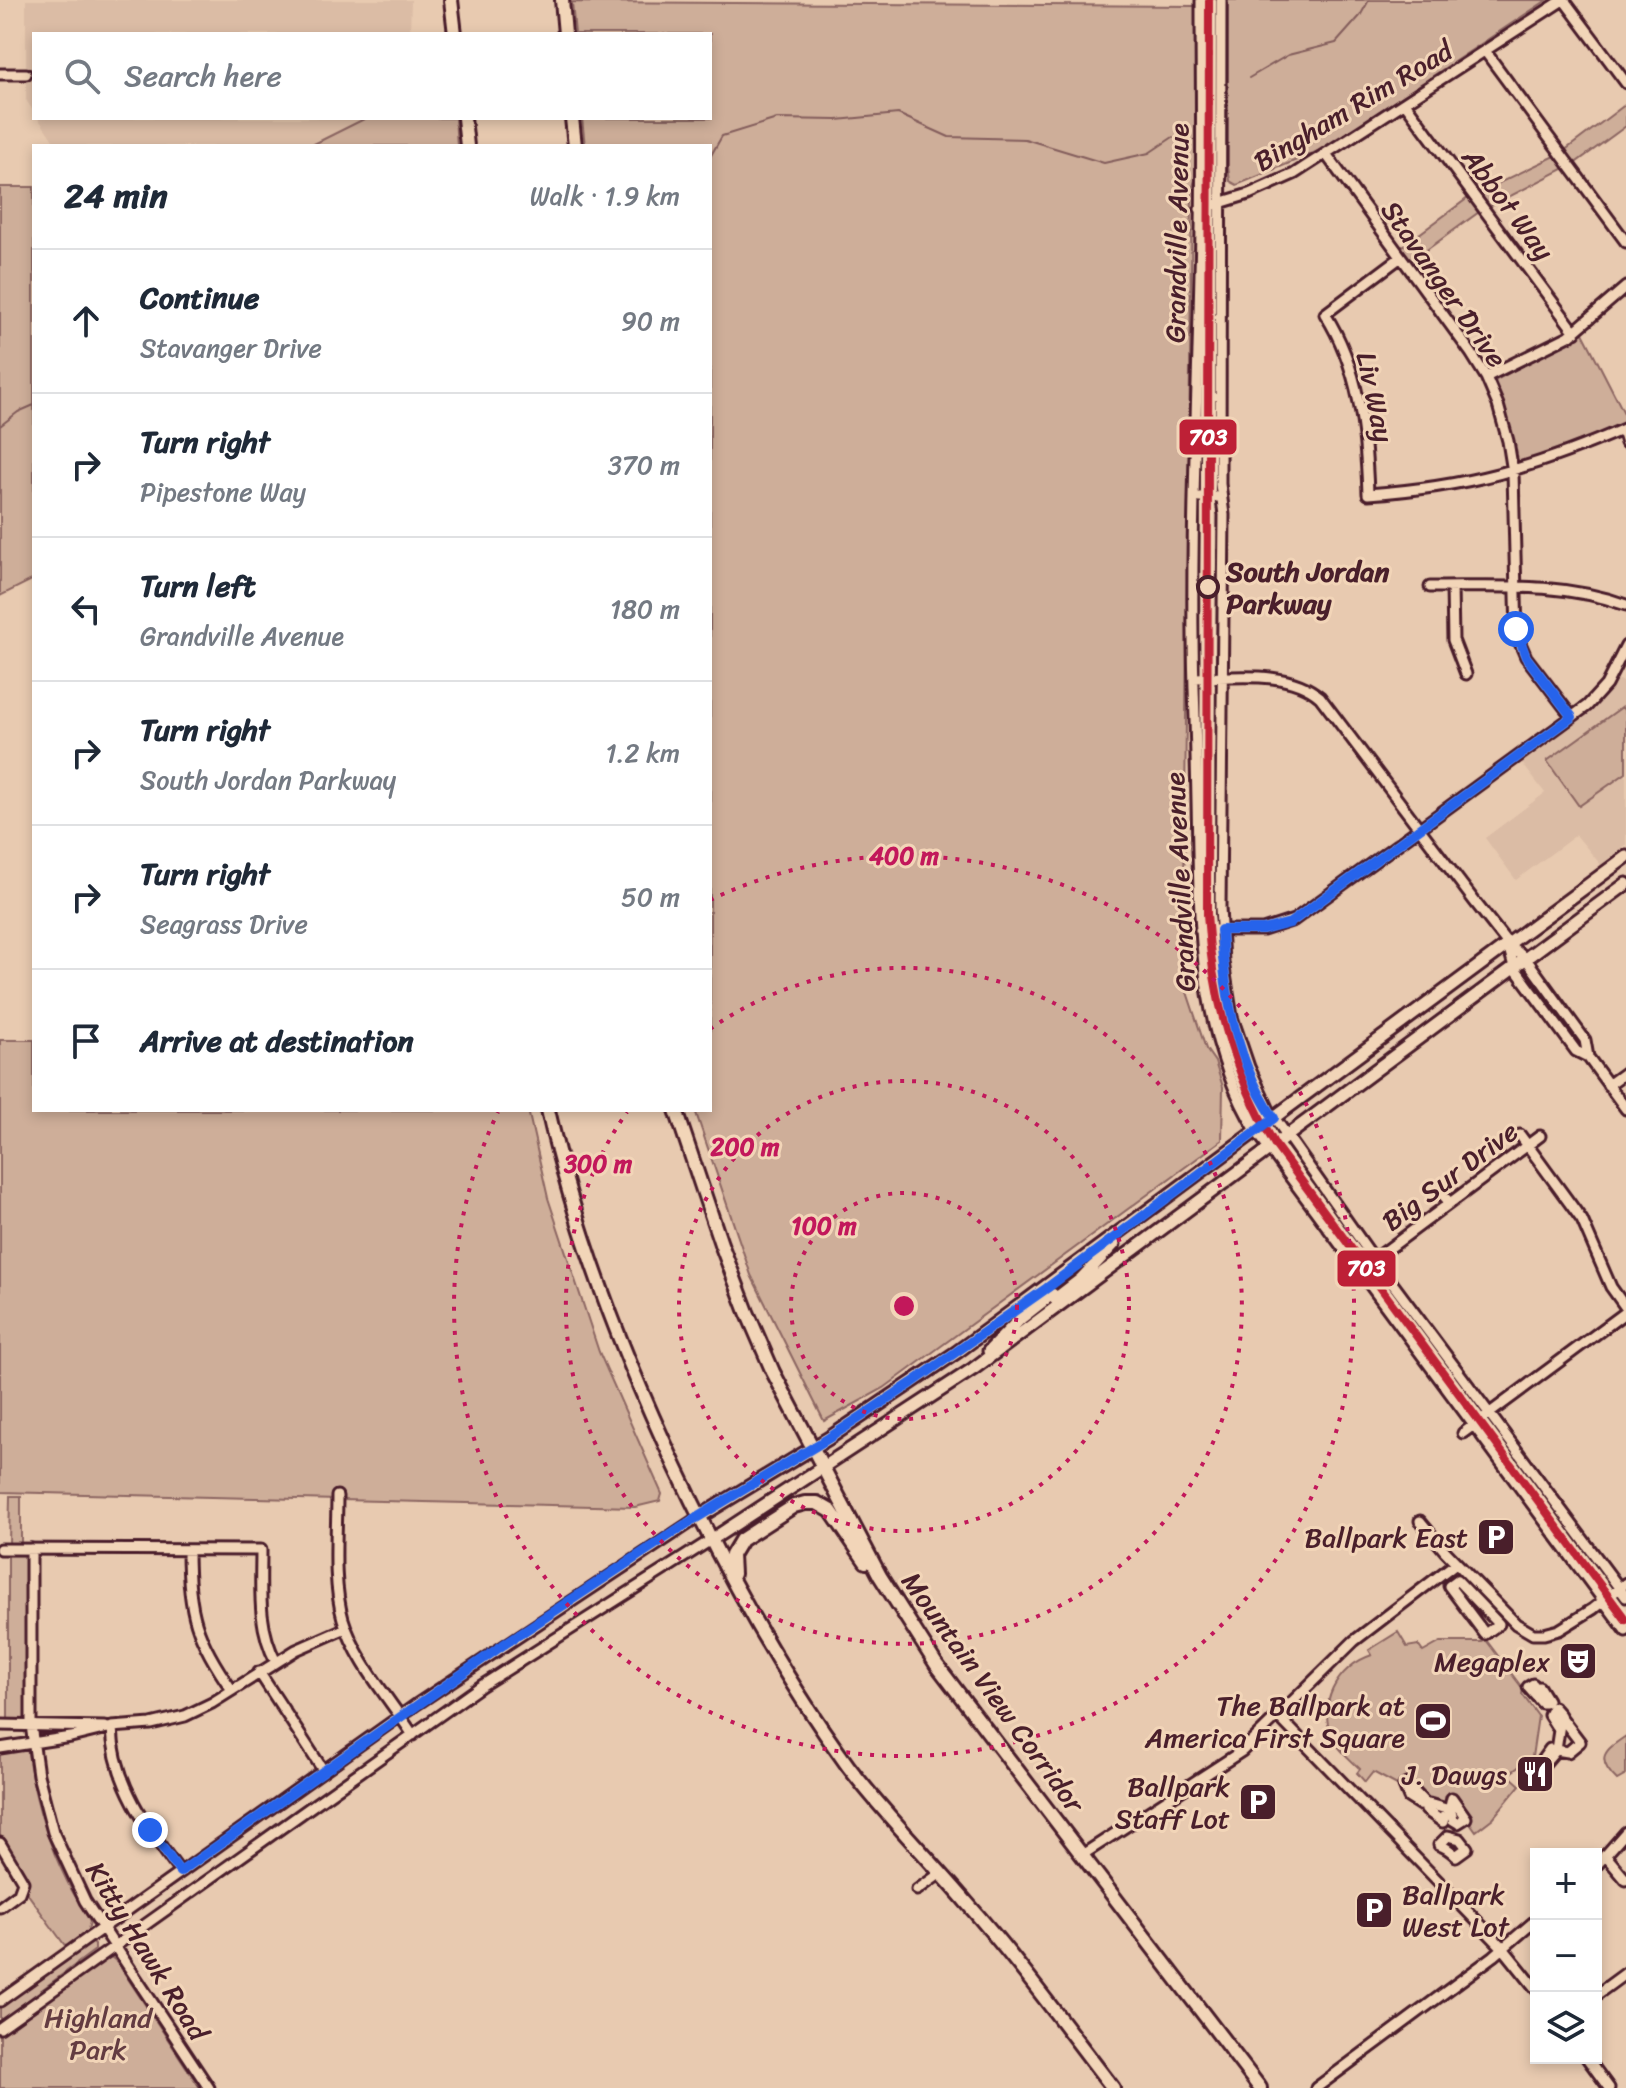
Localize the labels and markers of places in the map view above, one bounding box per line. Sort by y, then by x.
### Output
place label: South Jordan Parkway [1225,547,1390,628]
marker: South Jordan Parkway [1197,576,1219,598]
centre of rings [890,1292,918,1320]
place label: Ballpark East [1305,1513,1468,1562]
parking icon: Ballpark East [1475,1516,1517,1558]
place label: Megaplex [1434,1637,1551,1686]
theatre icon: Megaplex [1557,1640,1599,1682]
place label: The Ballpark at America First Square [1144,1681,1405,1762]
sports icon: The Ballpark at America First Square [1412,1700,1454,1742]
place label: J. Dawgs [1401,1750,1508,1799]
restaurant icon: J. Dawgs [1514,1753,1556,1795]
place label: Ballpark Staff Lot [1115,1762,1230,1843]
parking icon: Ballpark Staff Lot [1237,1781,1279,1823]
place label: Ballpark West Lot [1402,1870,1511,1951]
parking icon: Ballpark West Lot [1353,1889,1395,1931]

